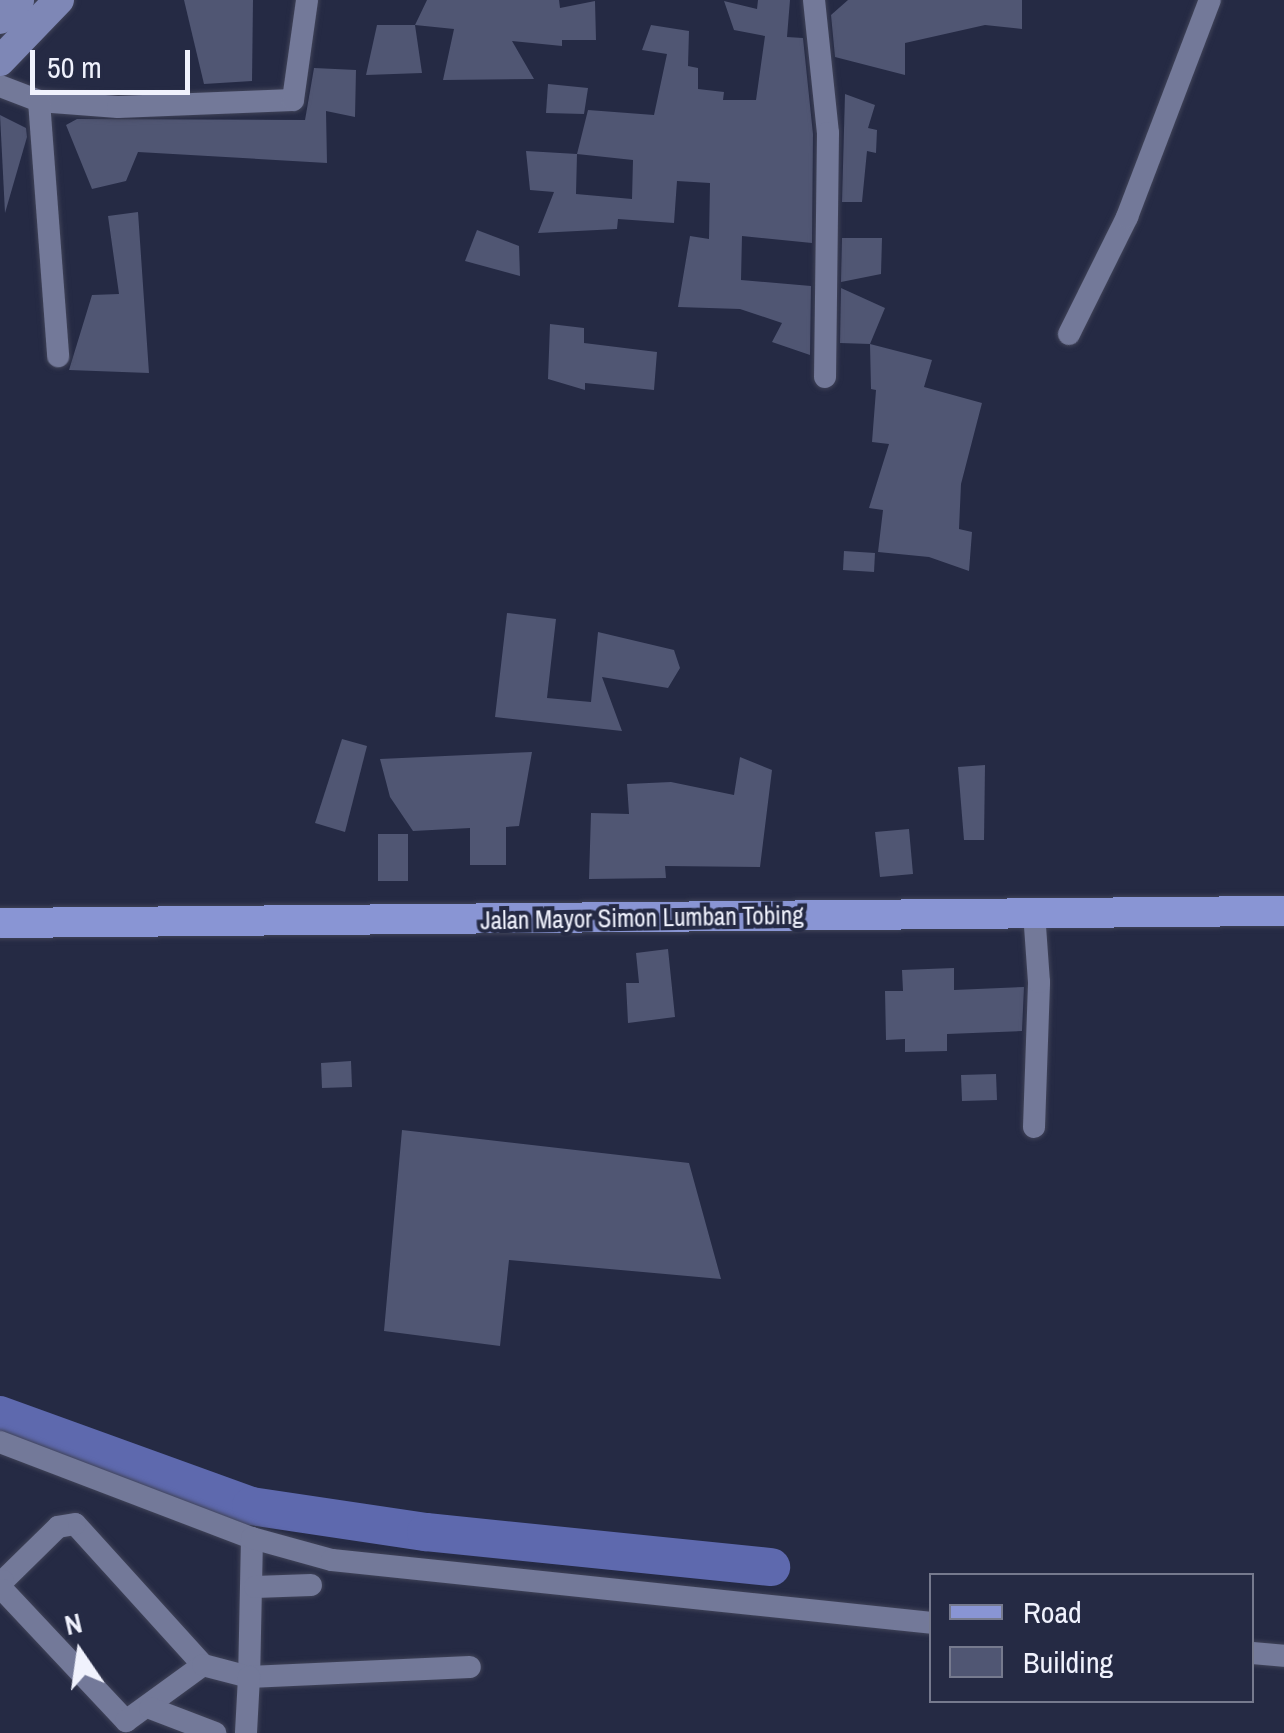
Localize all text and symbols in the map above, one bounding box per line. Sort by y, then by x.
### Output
scale bar [35,30,195,92]
text: 50 m [47,47,102,87]
street label: Jalan Mayor Simon Lumban Tobing [480,900,804,936]
legend [929,1573,1254,1703]
text: Road [1023,1592,1082,1632]
north arrow [30,1603,130,1703]
text: N [61,1603,86,1644]
text: Building [1023,1642,1113,1682]

